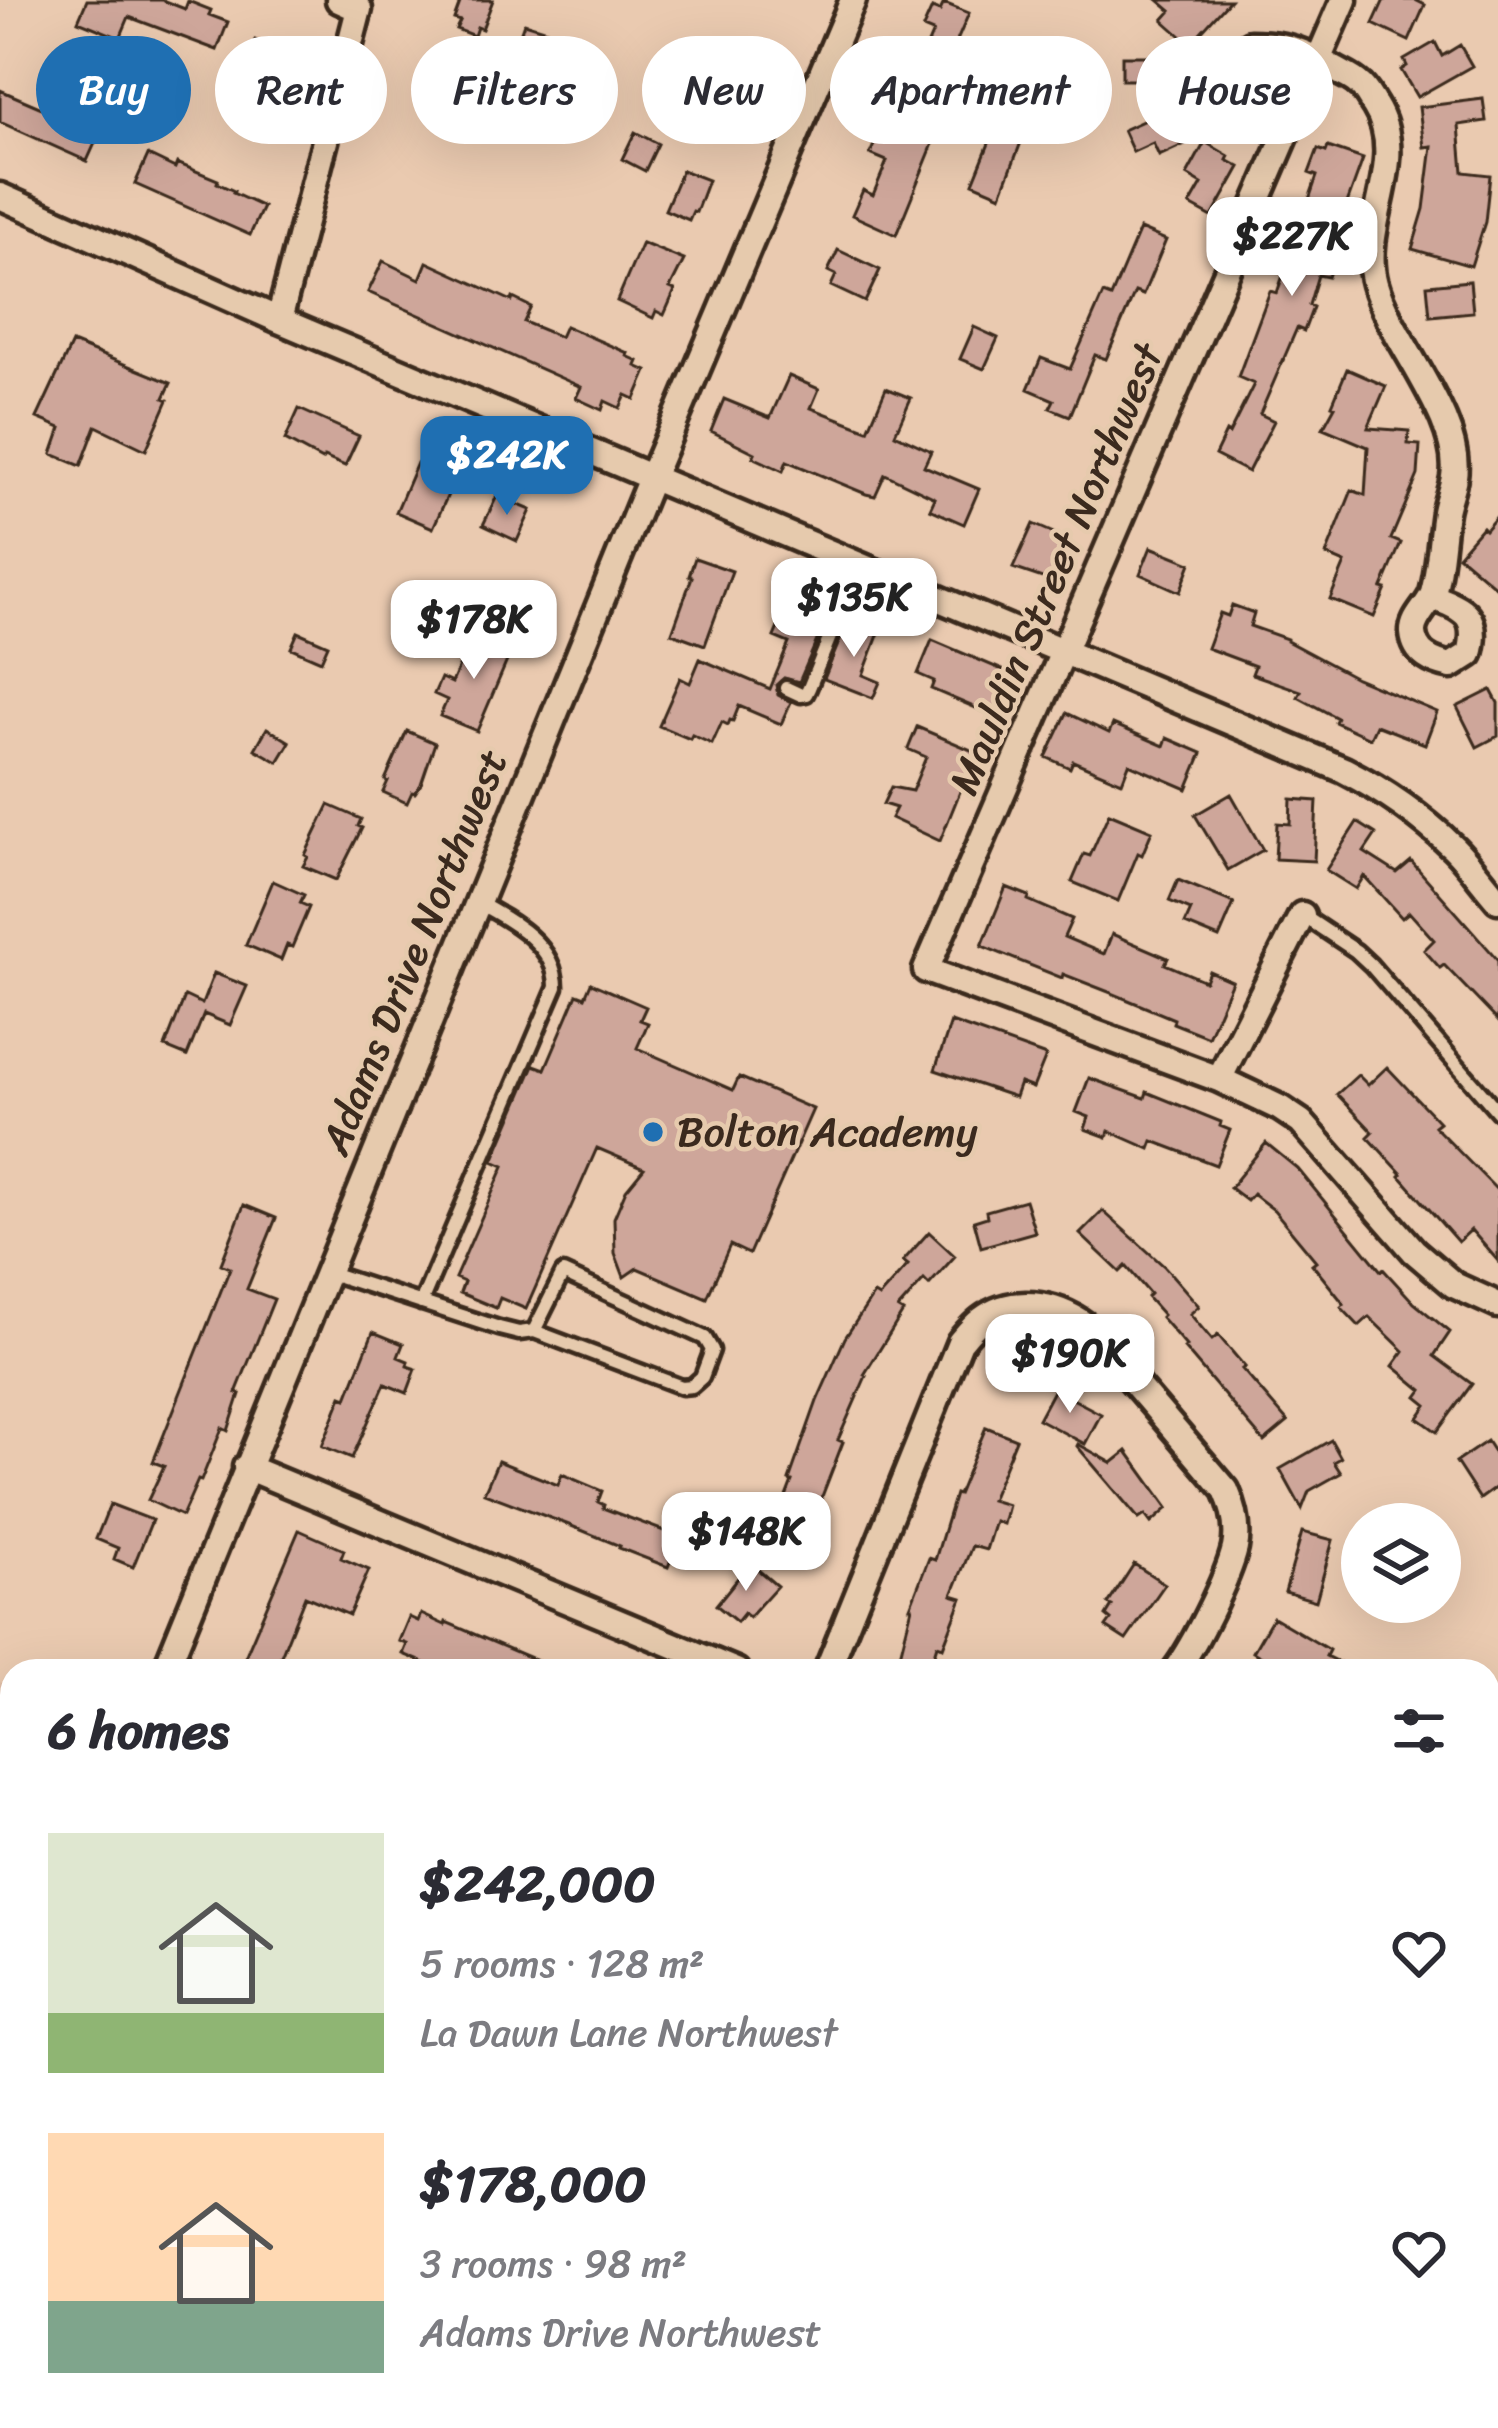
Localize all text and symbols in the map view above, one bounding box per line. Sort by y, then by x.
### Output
chip: Buy [36,36,191,144]
chip: Rent [215,36,387,144]
chip: Filters [411,36,618,144]
chip: New [642,36,806,144]
chip: Apartment [830,36,1112,144]
chip: House [1136,36,1333,144]
pin: $227K [1208,197,1376,299]
text: $227K [1233,201,1351,270]
street label: Mauldin Street Northwest [927,330,1186,806]
pin: $242K [423,416,591,518]
text: $242K [447,420,567,489]
pin: $135K [770,558,938,660]
text: $135K [798,562,910,631]
pin: $178K [390,580,558,682]
text: $178K [418,584,530,653]
street label: Adams Drive Northwest [298,738,529,1167]
place label: Bolton Academy [677,1095,978,1169]
marker: Bolton Academy [640,1119,666,1145]
pin: $190K [986,1314,1154,1416]
text: $190K [1012,1318,1128,1387]
pin: $148K [662,1492,830,1594]
text: $148K [689,1496,803,1565]
map controls [1341,1503,1461,1623]
button: layers [1341,1503,1461,1623]
text: 6 homes [48,1686,229,1776]
icon: filters [1386,1698,1452,1764]
text: $242,000 [420,1839,655,1929]
icon: home [144,1881,288,2025]
icon: heart [1386,1920,1452,1986]
text: 5 rooms · 128 m² [420,1929,704,1998]
text: La Dawn Lane Northwest [420,1998,837,2067]
text: $178,000 [420,2139,647,2229]
icon: home [144,2181,288,2325]
icon: heart [1386,2220,1452,2286]
text: 3 rooms · 98 m² [420,2229,687,2298]
text: Adams Drive Northwest [420,2298,822,2367]

